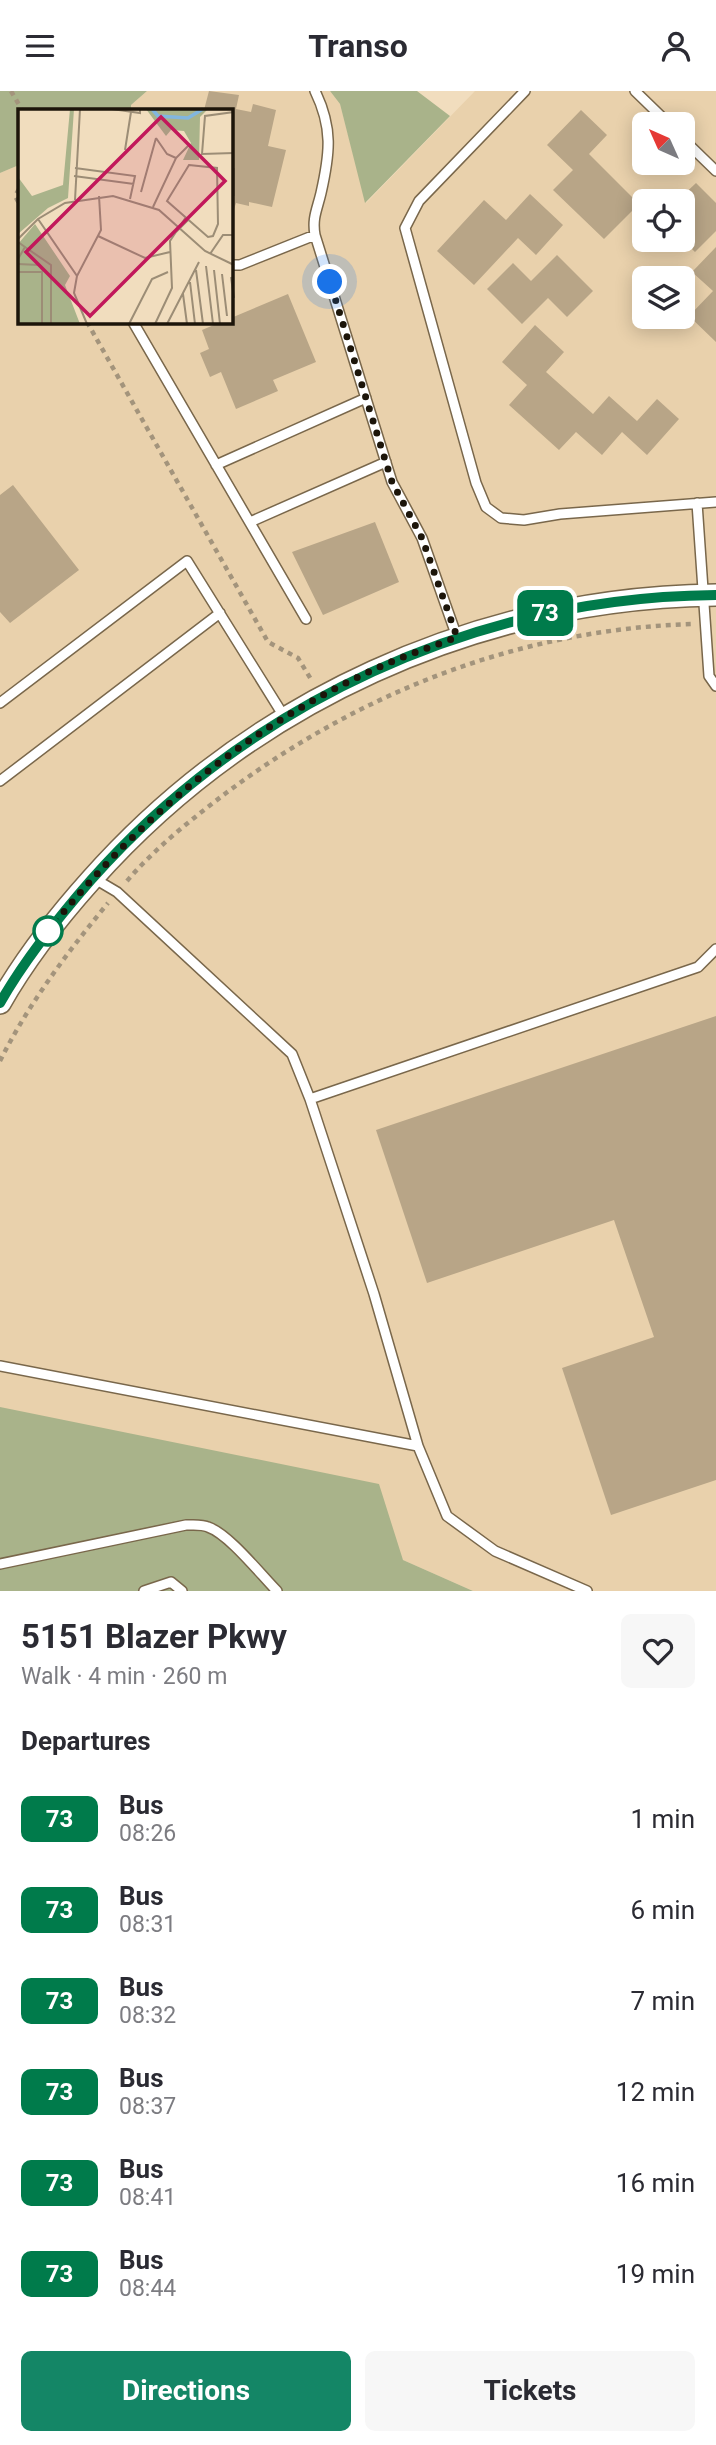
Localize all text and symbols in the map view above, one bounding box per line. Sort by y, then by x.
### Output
icon: menu [21,27,59,65]
text: Transo [308,27,408,65]
icon: person [657,27,695,65]
inset map [18,109,233,324]
north arrow [632,112,695,175]
map controls [632,112,695,329]
button: locate [632,189,695,252]
your location [312,264,347,299]
button: layers [632,266,695,329]
line badge: 73 [514,590,576,636]
text: 73 [531,599,559,627]
unlabelled marker [33,916,63,946]
button: heart [621,1614,695,1688]
text: 5151 Blazer Pkwy [21,1617,287,1656]
text: Walk · 4 min · 260 m [21,1663,227,1690]
text: Departures [21,1726,151,1756]
text: Bus [119,1790,164,1820]
text: 1 min [630,1804,695,1834]
text: 73 [46,1805,73,1833]
text: 08:26 [119,1820,176,1847]
text: Bus [119,1881,164,1911]
text: 6 min [630,1895,695,1925]
text: 73 [46,1896,73,1924]
text: 08:31 [119,1911,176,1938]
text: Bus [119,1972,164,2002]
text: 7 min [630,1986,695,2016]
text: 73 [46,1987,73,2015]
text: 08:32 [119,2002,176,2029]
text: Bus [119,2063,164,2093]
text: 12 min [616,2077,695,2107]
text: 73 [46,2078,73,2106]
text: 08:37 [119,2093,176,2120]
text: Bus [119,2154,164,2184]
text: 16 min [616,2168,695,2198]
text: 73 [46,2169,73,2197]
text: 08:41 [119,2184,176,2211]
text: Bus [119,2245,164,2275]
text: 19 min [616,2259,695,2289]
text: 73 [46,2260,73,2288]
text: 08:44 [119,2275,176,2302]
button: Directions [21,2351,351,2431]
button: Tickets [365,2351,695,2431]

